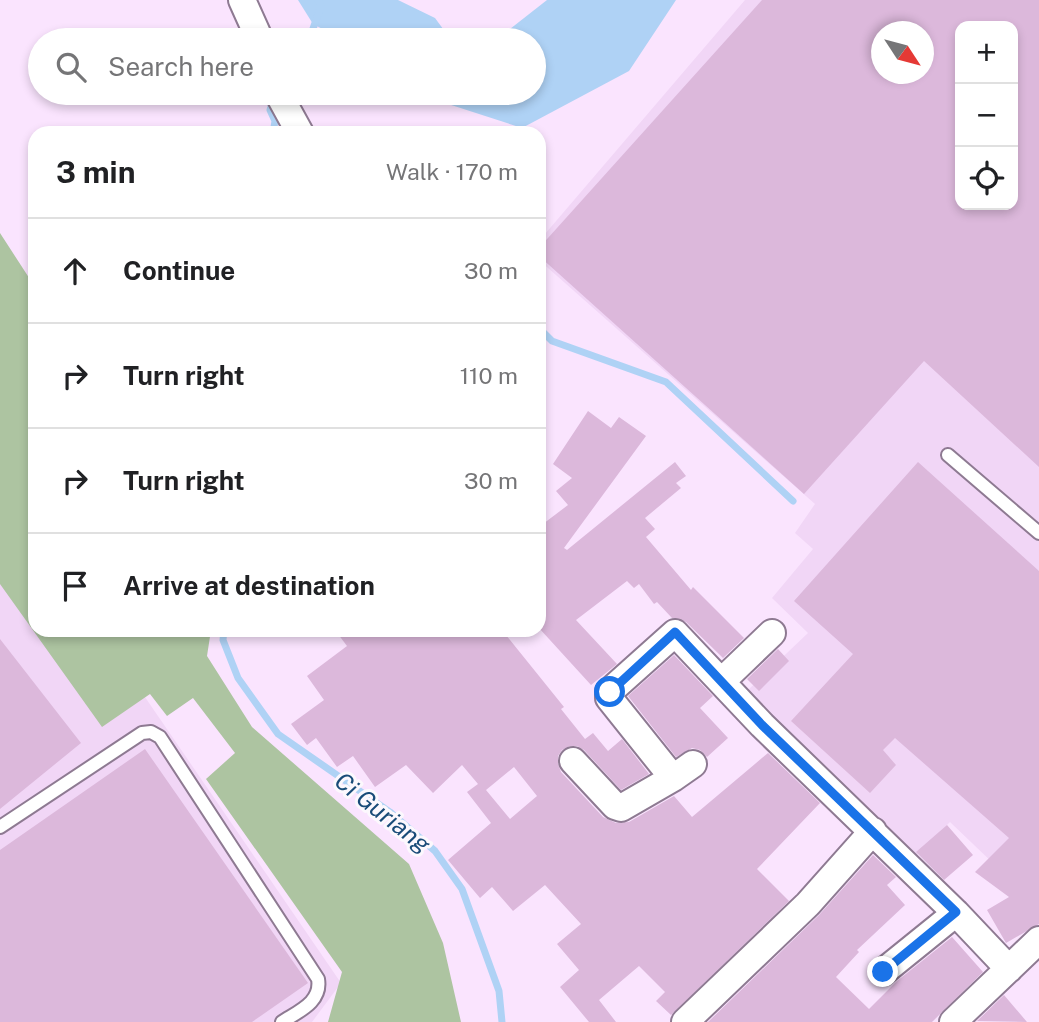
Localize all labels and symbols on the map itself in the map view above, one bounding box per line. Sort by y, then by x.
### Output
north arrow [871,21,934,84]
route start [594,676,625,707]
water label: Ci Guriang [330,766,437,858]
route end [867,956,898,987]

